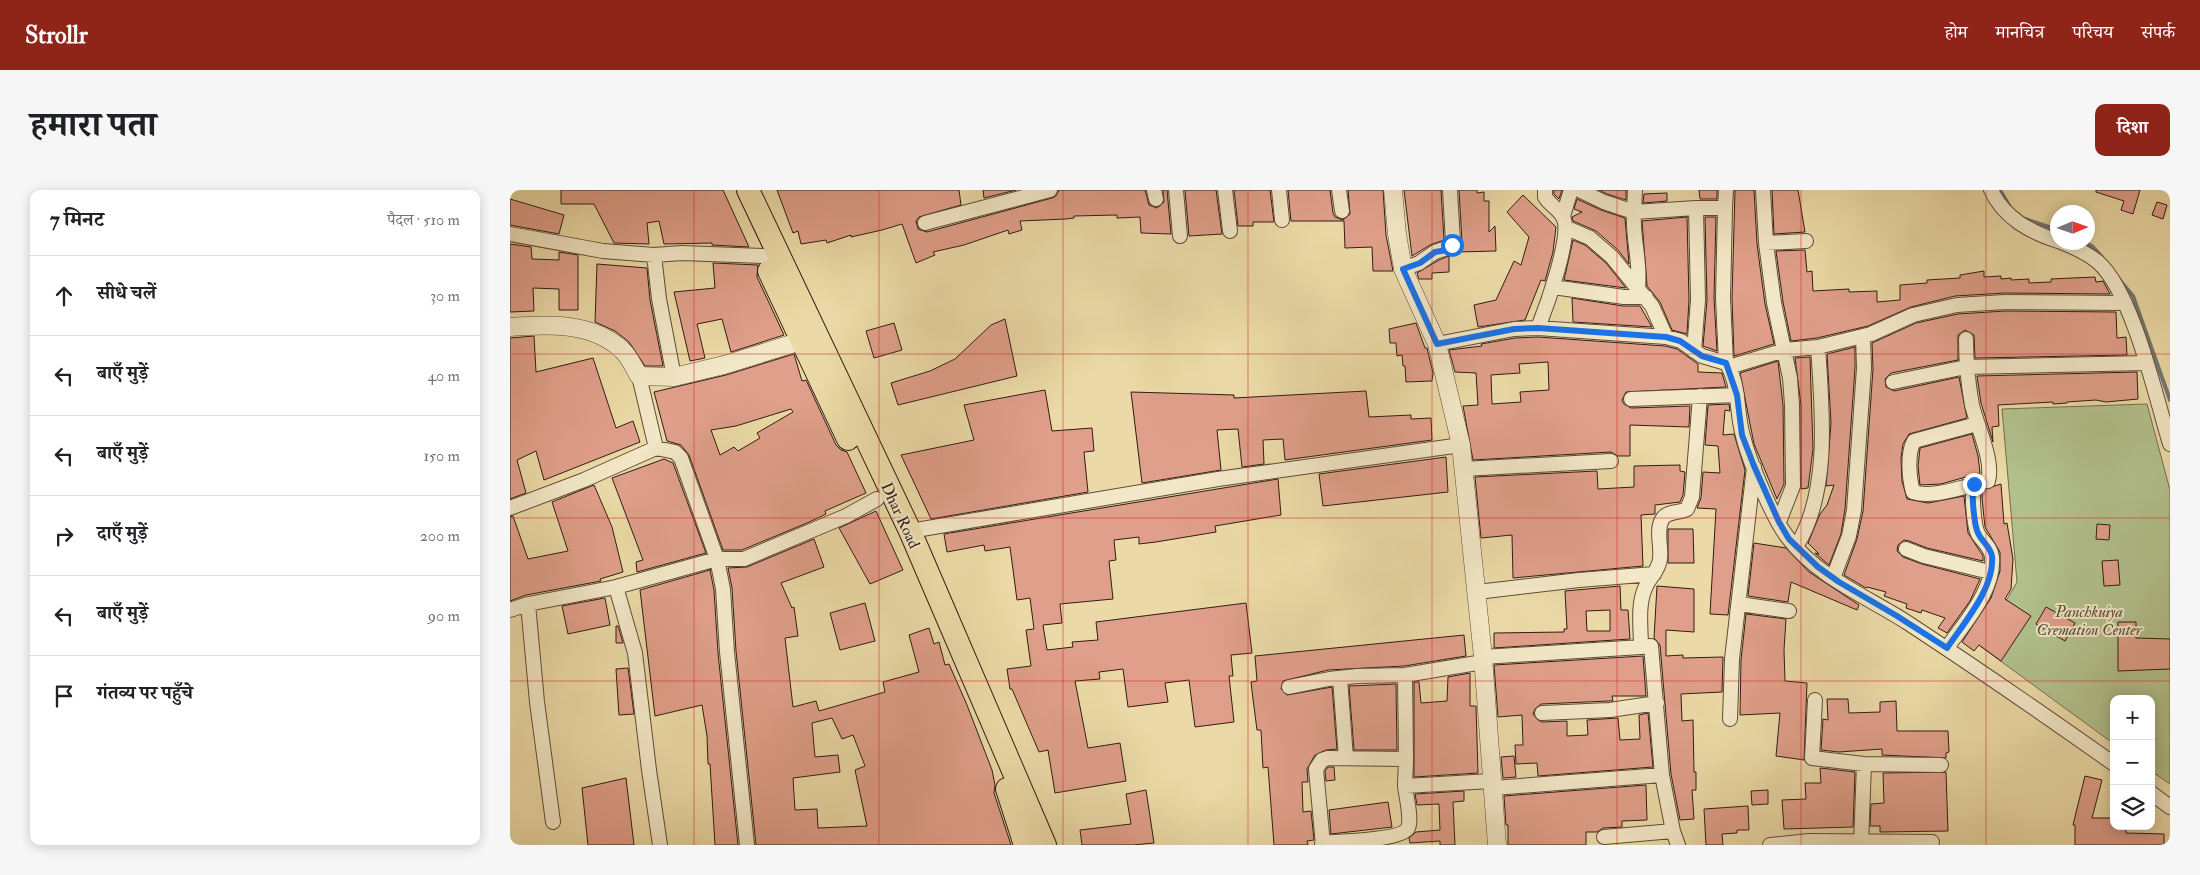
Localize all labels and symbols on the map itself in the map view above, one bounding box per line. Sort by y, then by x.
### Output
north arrow [2050,205,2095,250]
route start [1441,234,1464,257]
route end [1963,473,1986,496]
street label: Dhar Road [876,479,924,552]
park label: Panchkuiya Cremation Center [2036,602,2143,640]

